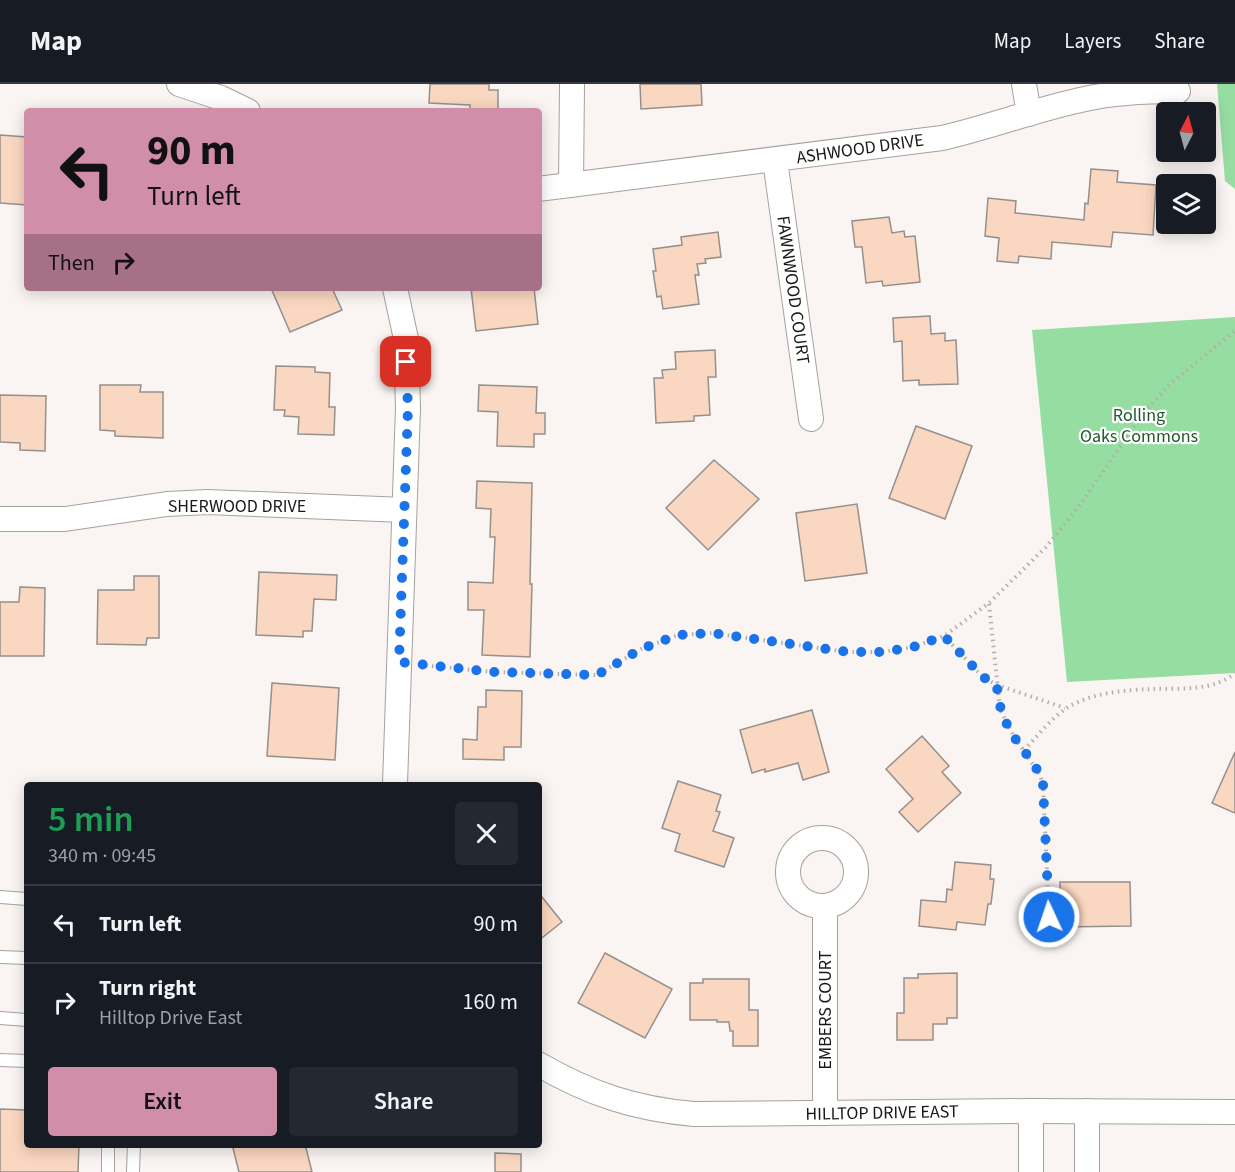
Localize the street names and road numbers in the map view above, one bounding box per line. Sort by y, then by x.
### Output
street label: ASHWOOD DRIVE [795,128,925,170]
street label: FAWNWOOD COURT [770,214,816,366]
street label: SHERWOOD DRIVE [168,494,306,519]
street label: EMBERS COURT [813,950,838,1069]
street label: HILLTOP DRIVE EAST [805,1099,959,1127]

